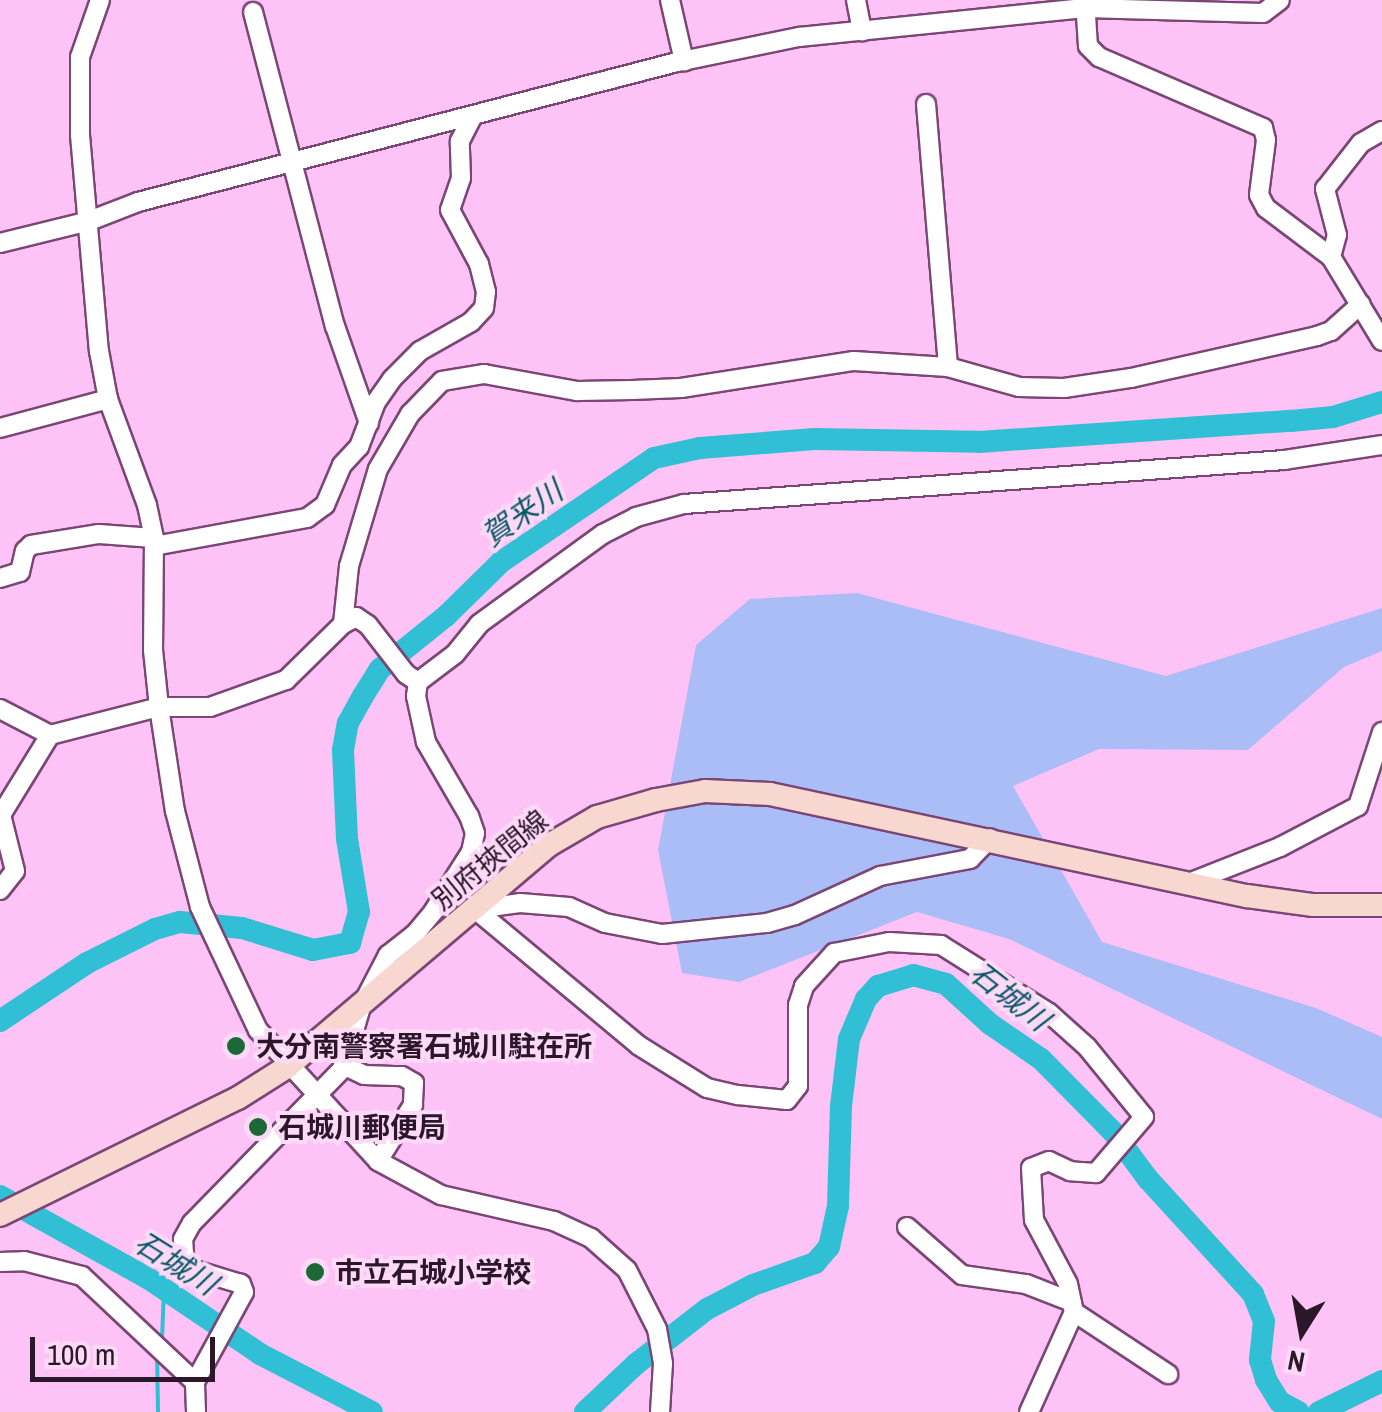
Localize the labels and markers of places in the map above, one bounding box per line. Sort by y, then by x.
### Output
place label: 大分南警察署石城川駐在所 [256,1029,592,1063]
marker: 大分南警察署石城川駐在所 [225,1035,247,1057]
place label: 石城川郵便局 [278,1110,446,1144]
marker: 石城川郵便局 [247,1116,269,1138]
place label: 市立石城小学校 [335,1255,531,1289]
marker: 市立石城小学校 [304,1261,326,1283]

